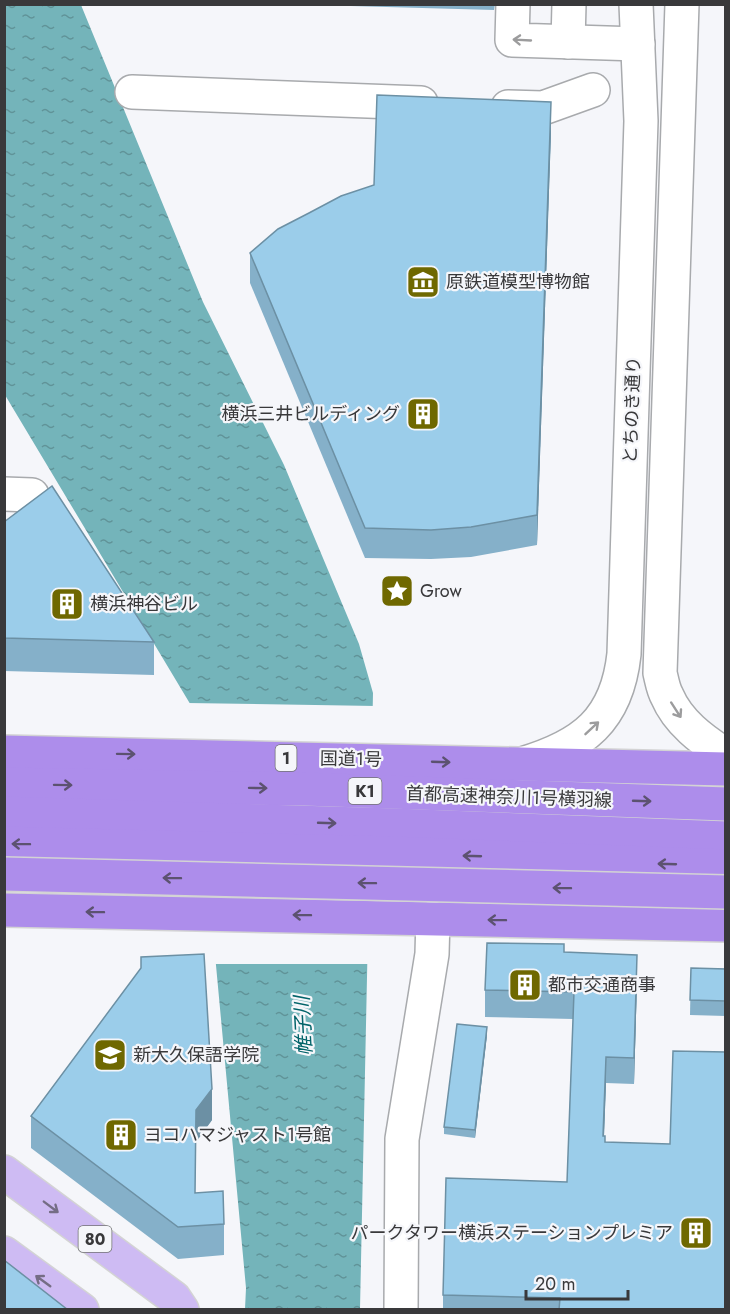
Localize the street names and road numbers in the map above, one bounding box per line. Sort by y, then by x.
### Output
street label: とちのき通り [617,356,647,464]
road number: 1 [276,745,296,771]
street label: 国道1号 [320,745,382,773]
road number: K1 [348,778,382,804]
street label: 首都高速神奈川1号横羽線 [406,780,612,814]
road number: 80 [78,1226,112,1252]

